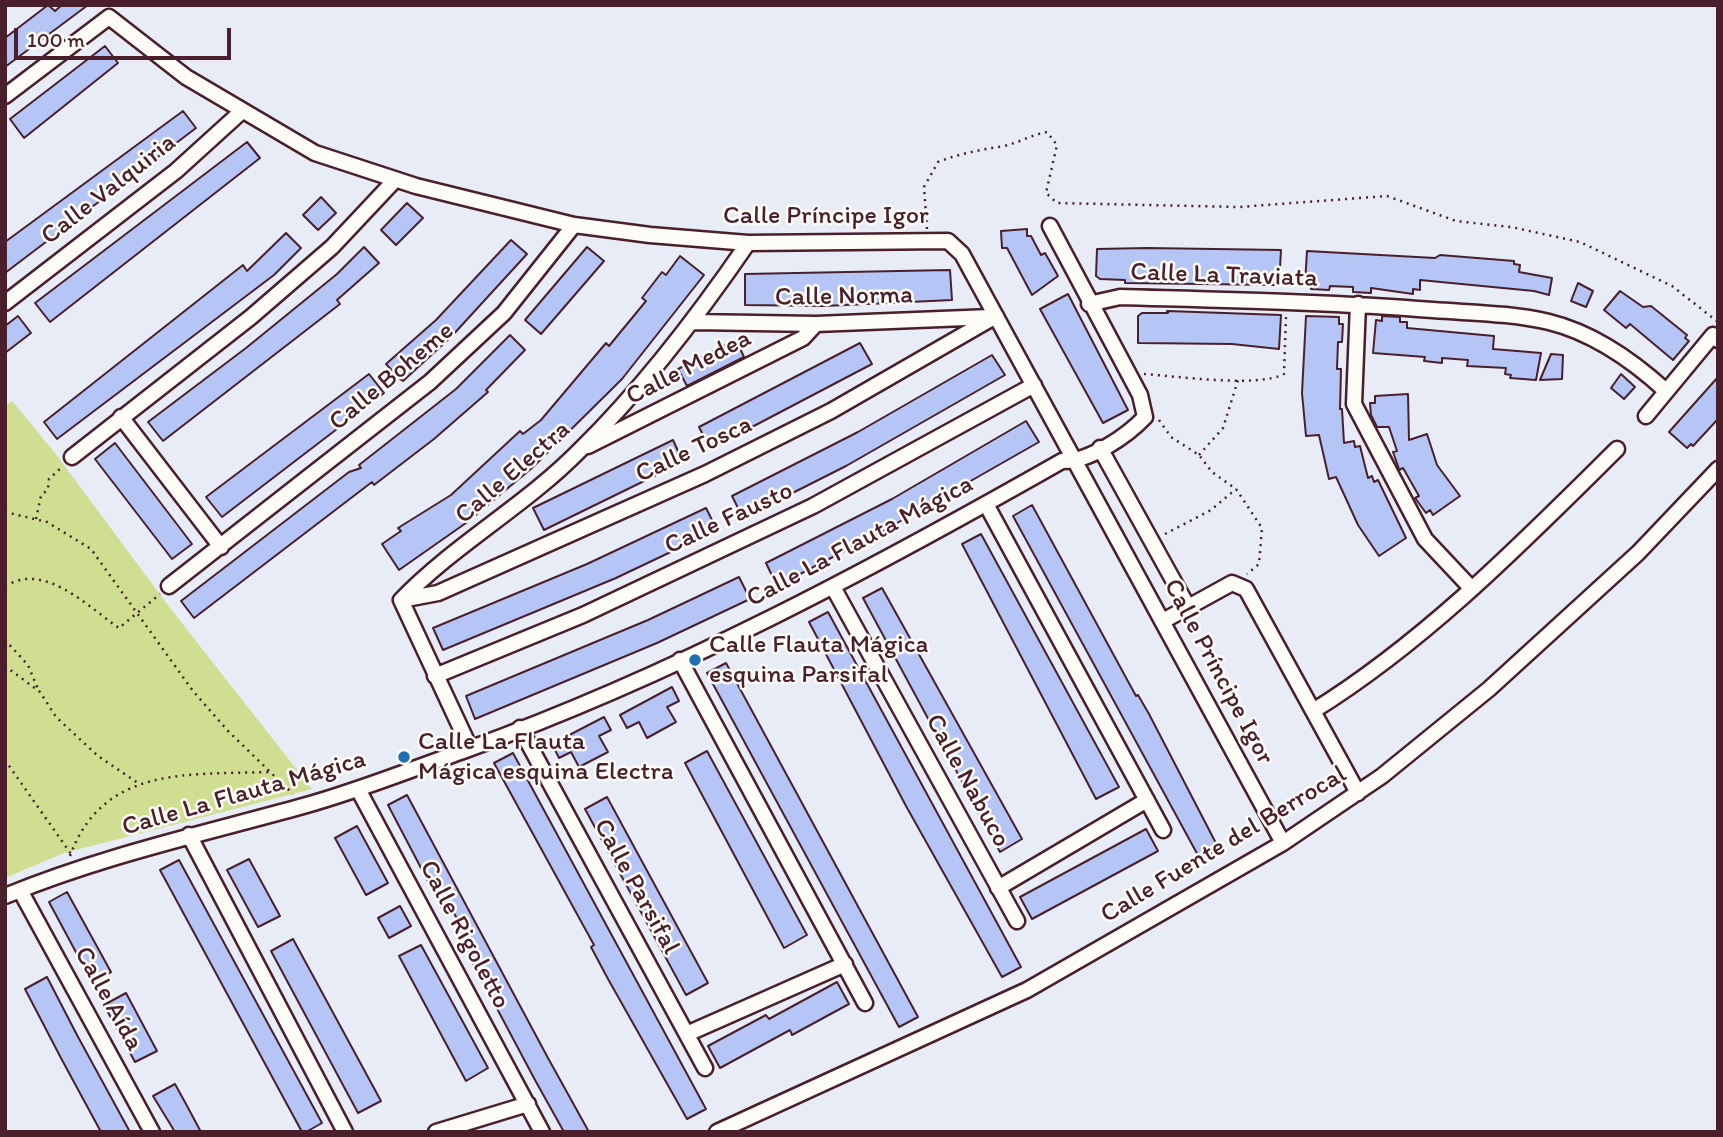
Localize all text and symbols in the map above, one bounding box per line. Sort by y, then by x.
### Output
scale bar [18,14,234,58]
text: 100 m [27,27,85,52]
street label: Calle Valquiria [35,128,183,252]
street label: Calle Príncipe Igor [723,200,929,232]
street label: Calle La Traviata [1130,257,1318,295]
street label: Calle Norma [775,280,913,314]
street label: Calle Boheme [323,316,461,438]
street label: Calle Medea [621,323,757,413]
street label: Calle Tosca [631,410,757,490]
street label: Calle Electra [449,415,577,531]
street label: Calle La Flauta Mágica [742,469,978,615]
street label: Calle Fausto [660,476,798,562]
street label: Calle Príncipe Igor [1156,574,1280,770]
place label: Calle Flauta Mágica esquina Parsifal [709,629,928,690]
marker: Calle Flauta Mágica esquina Parsifal [687,652,703,668]
street label: Calle Nabuco [918,709,1016,853]
place label: Calle La Flauta Mágica esquina Electra [418,726,673,788]
street label: Calle La Flauta Mágica [119,744,369,844]
marker: Calle La Flauta Mágica esquina Electra [396,749,412,765]
street label: Calle Fuente del Berrocal [1095,759,1353,931]
street label: Calle Parsifal [586,814,686,960]
street label: Calle Rigoletto [412,855,516,1015]
street label: Calle Aída [67,941,149,1057]

